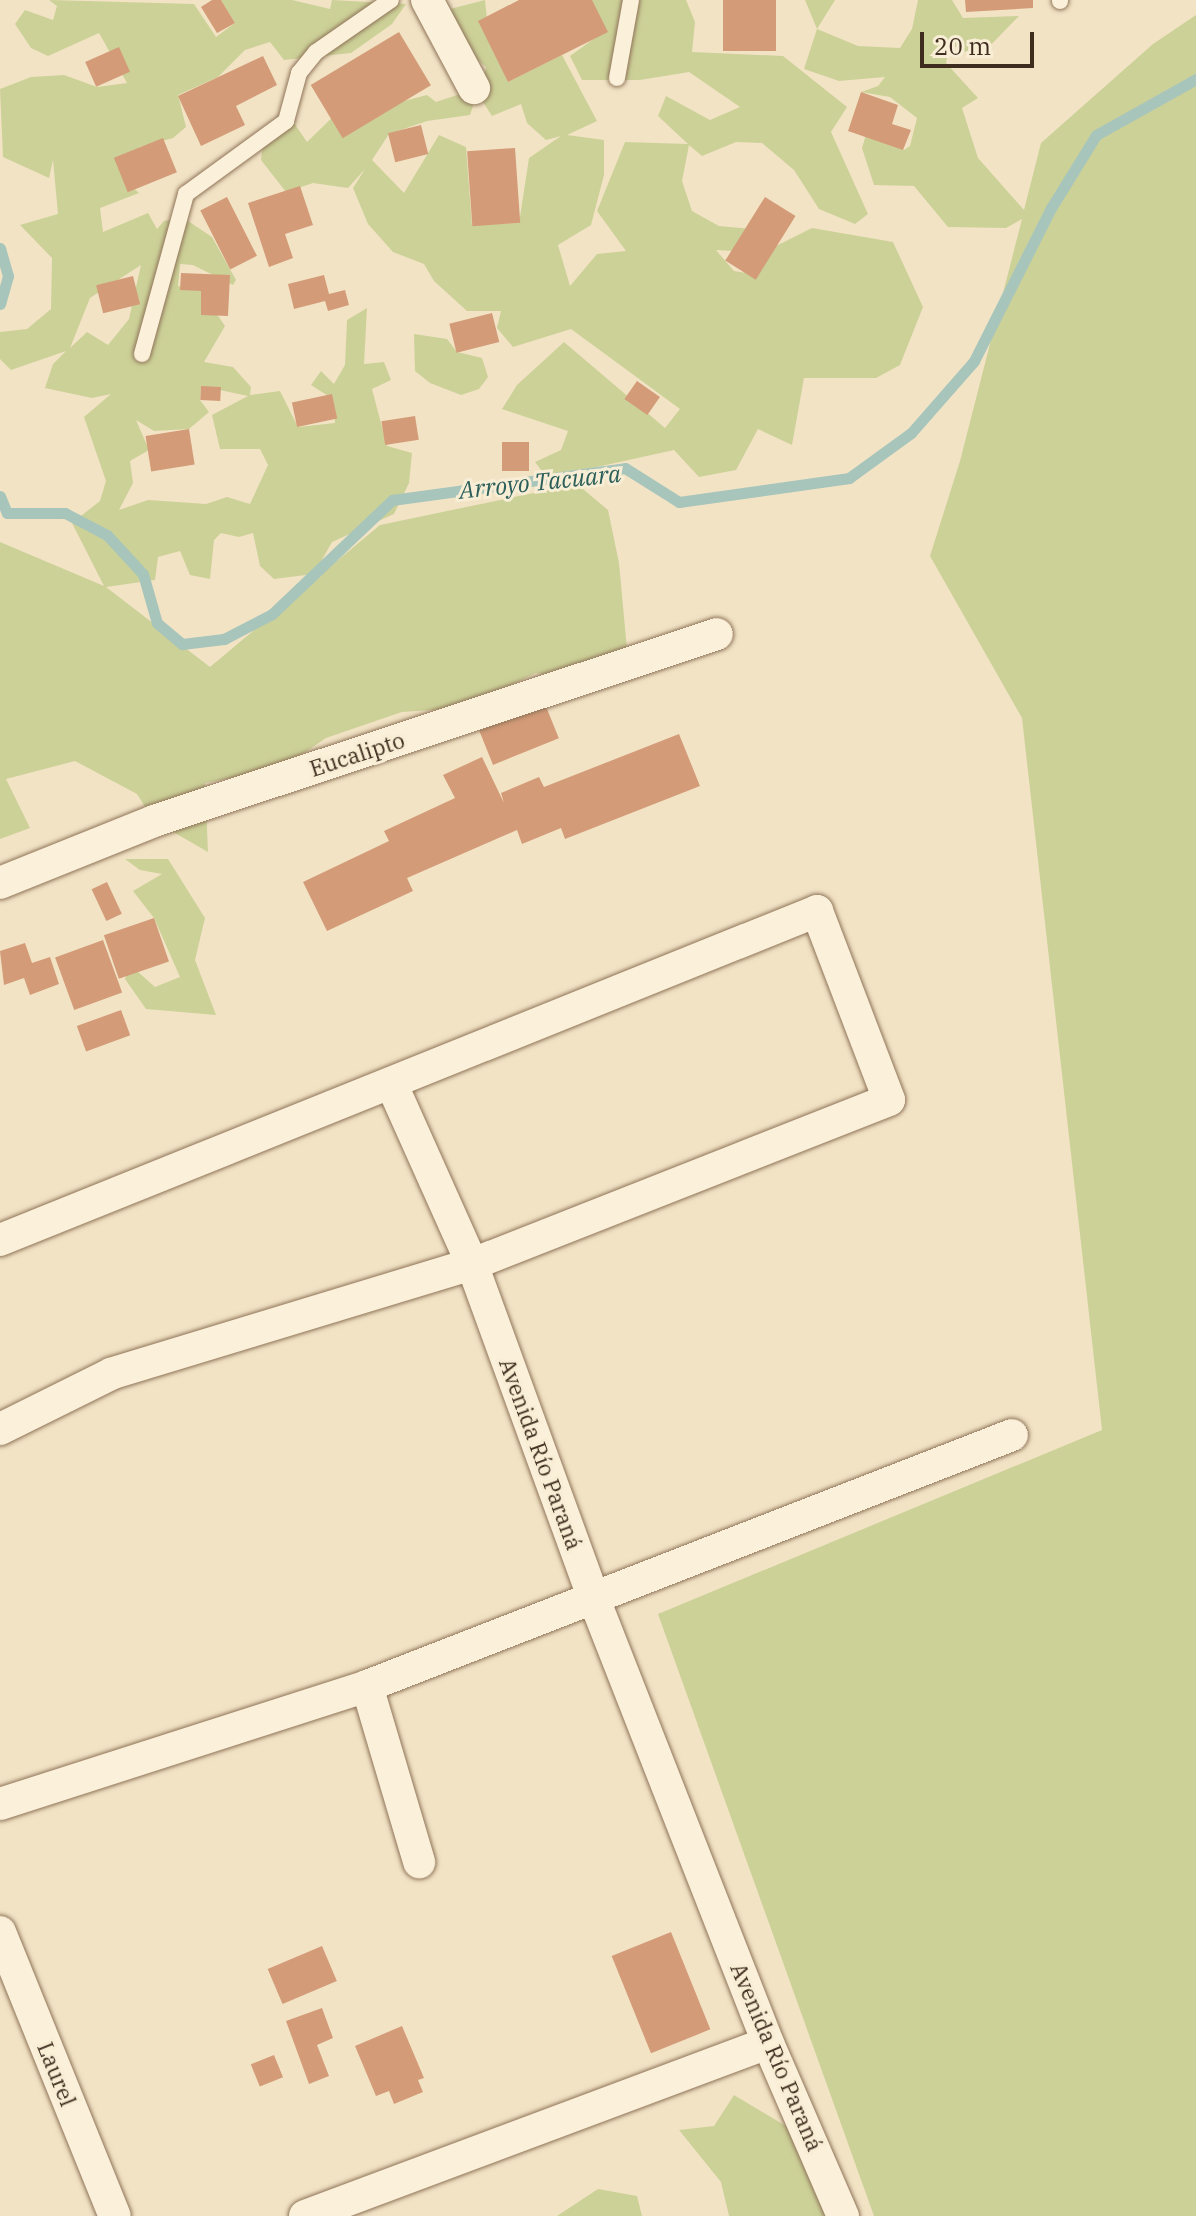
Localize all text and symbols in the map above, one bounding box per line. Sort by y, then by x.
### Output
scale bar [924,16,1038,66]
text: 20 m [934,30,991,62]
water label: Arroyo Tacuara [458,459,622,505]
street label: Eucalipto [306,726,408,782]
street label: Avenida Río Paraná [494,1355,588,1553]
street label: Avenida Río Paraná [725,1959,829,2155]
street label: Laurel [32,2038,82,2110]

